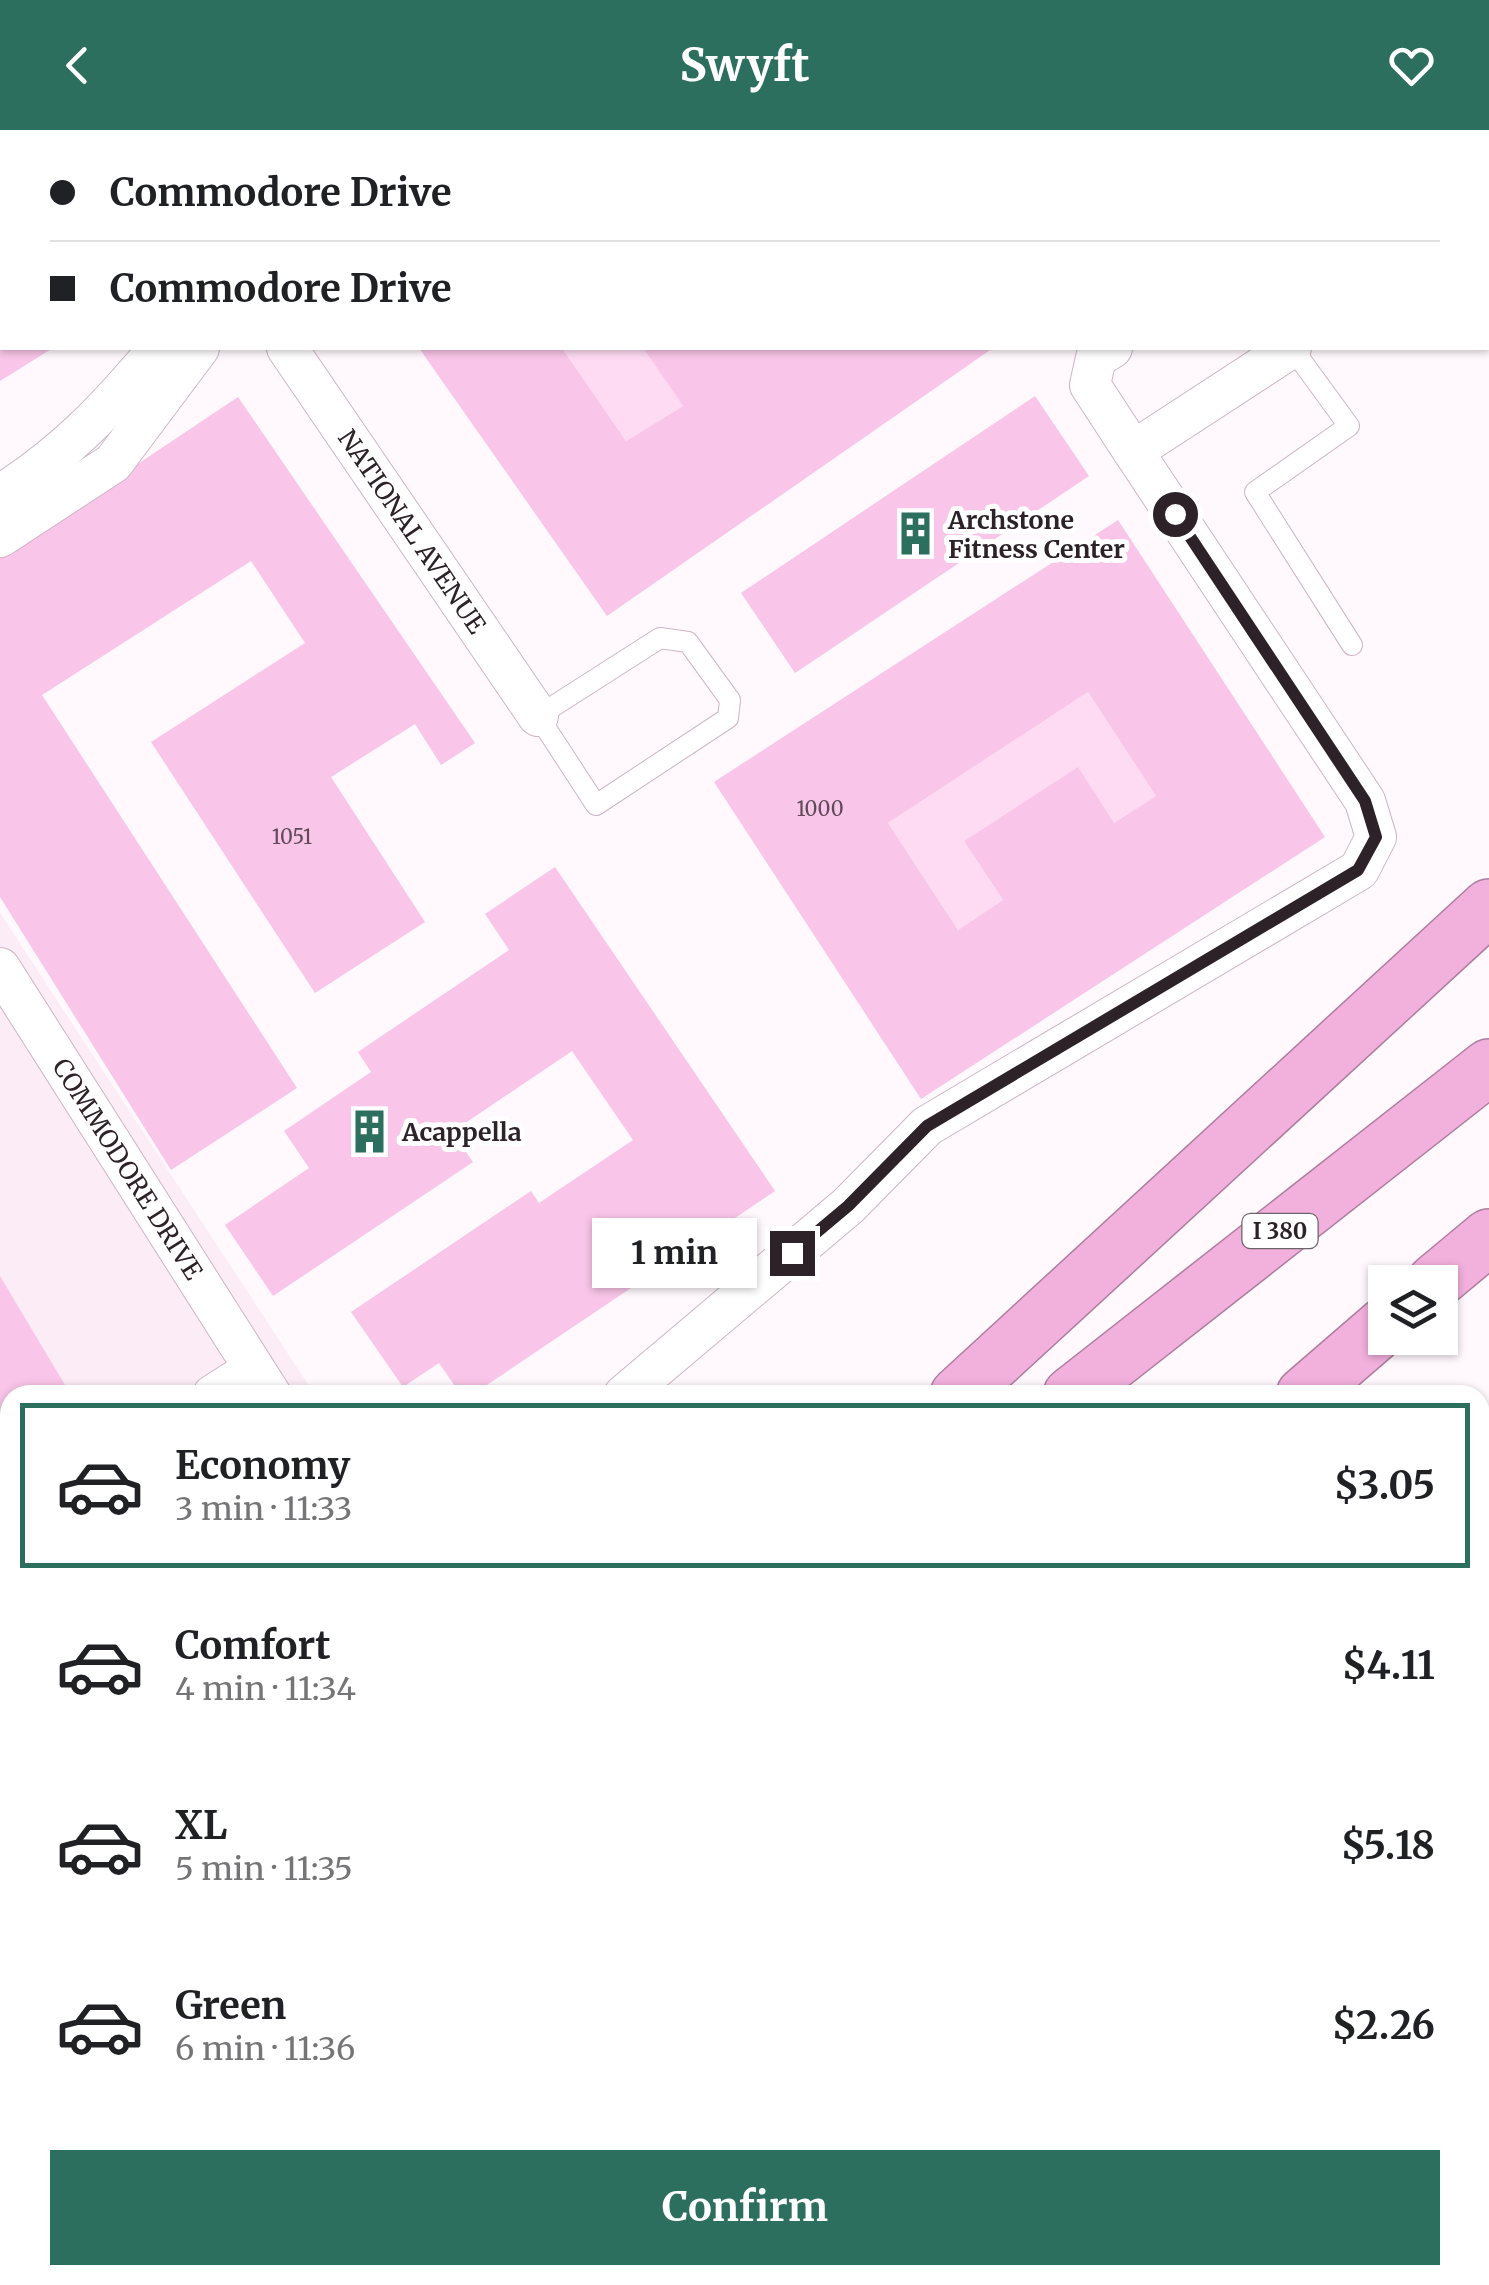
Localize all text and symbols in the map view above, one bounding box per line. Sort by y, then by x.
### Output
text: Swyft [679,37,810,93]
icon: back [50,38,105,93]
icon: heart [1384,38,1439,93]
text: Commodore Drive [110,169,451,216]
text: Commodore Drive [110,265,451,312]
street label: NATIONAL AVENUE [331,423,493,640]
route start [1153,492,1198,537]
place label: Archstone Fitness Center [947,504,1125,565]
building icon: Archstone Fitness Center [891,510,939,558]
house number: 1000 [796,796,844,821]
house number: 1051 [272,824,312,849]
street label: COMMODORE DRIVE [46,1052,210,1286]
building icon: Acappella [345,1108,393,1156]
place label: Acappella [401,1116,522,1148]
road number: I 380 [1242,1214,1318,1248]
callout: 1 min [592,1218,757,1288]
route end [770,1231,815,1276]
text: 1 min [631,1233,718,1273]
map controls [1368,1265,1458,1355]
button: layers [1368,1265,1458,1355]
icon: car [55,1441,145,1531]
text: Economy [175,1442,350,1489]
text: $3.05 [1334,1462,1435,1509]
text: 3 min · 11:33 [175,1489,352,1529]
icon: car [55,1621,145,1711]
text: Comfort [175,1622,331,1669]
text: $4.11 [1342,1642,1435,1689]
text: 4 min · 11:34 [175,1669,356,1709]
icon: car [55,1801,145,1891]
text: XL [175,1802,227,1849]
text: $5.18 [1341,1822,1435,1869]
text: 5 min · 11:35 [175,1849,353,1889]
icon: car [55,1981,145,2071]
text: Green [175,1982,286,2029]
text: $2.26 [1332,2002,1435,2049]
text: 6 min · 11:36 [175,2029,355,2069]
button: Confirm [50,2150,1440,2265]

